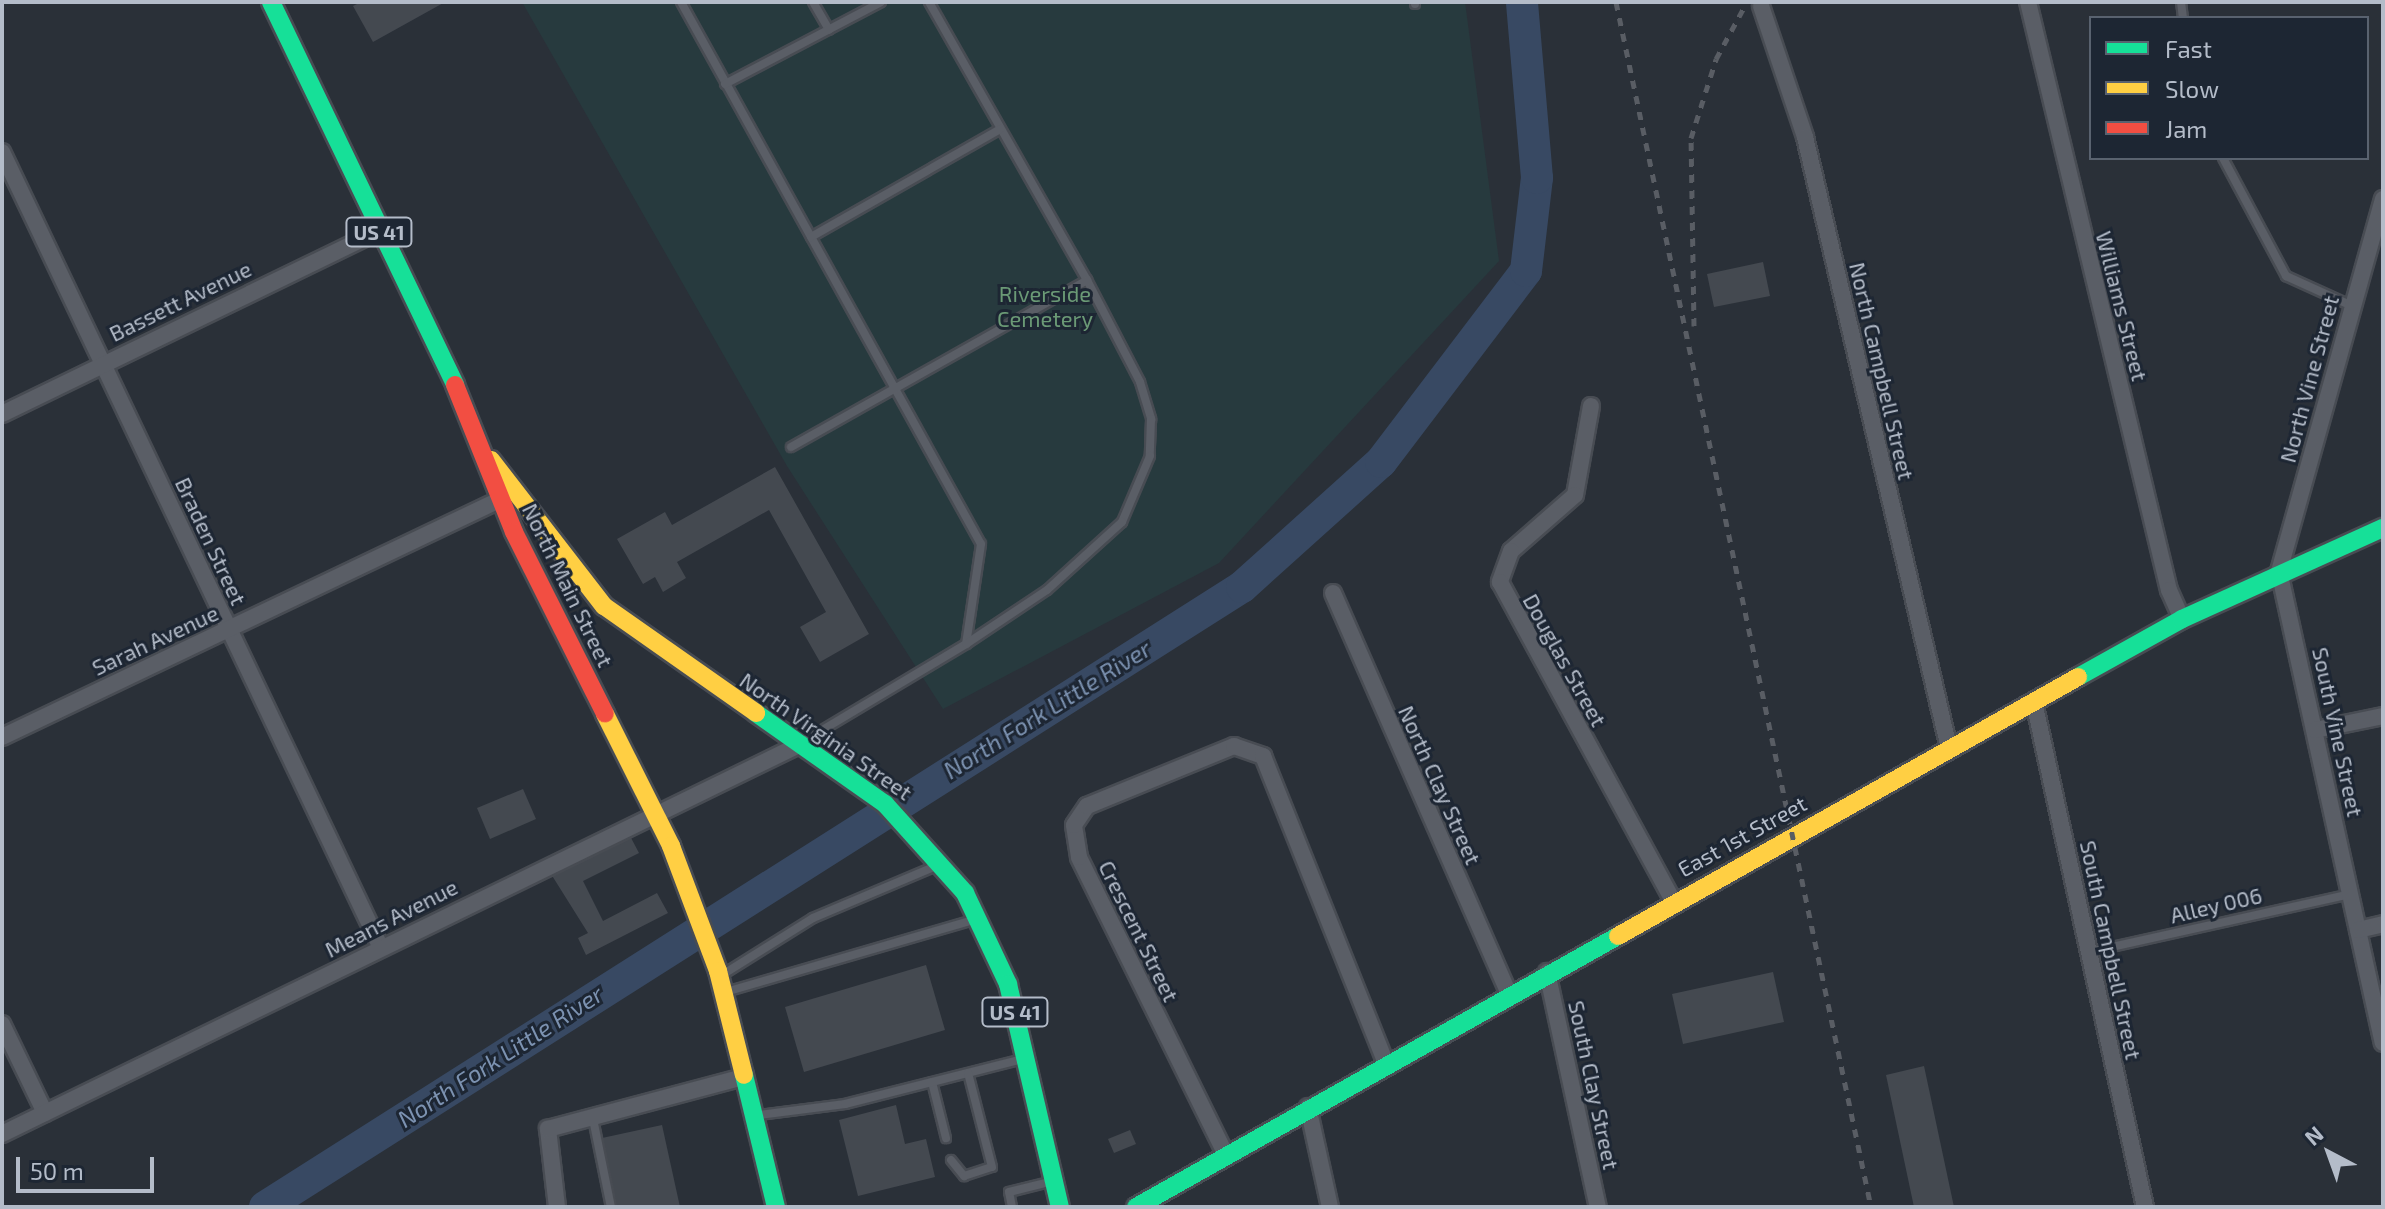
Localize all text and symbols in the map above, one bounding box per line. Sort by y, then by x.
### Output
legend [2089,16,2369,160]
text: Fast [2165,34,2212,63]
text: Slow [2165,74,2219,103]
text: Jam [2165,114,2207,143]
road number: US 41 [345,216,413,248]
street label: Williams Street [2091,228,2153,384]
street label: Bassett Avenue [104,255,256,347]
street label: North Campbell Street [1844,259,1920,483]
park label: Riverside Cemetery [997,280,1093,332]
street label: North Vine Street [2274,292,2344,466]
street label: Braden Street [170,473,252,609]
street label: North Main Street [517,499,619,671]
street label: Douglas Street [1518,589,1612,731]
street label: Sarah Avenue [87,599,223,681]
water label: North Fork Little River [938,633,1156,785]
street label: South Vine Street [2307,645,2369,819]
street label: North Virginia Street [735,667,917,805]
street label: North Clay Street [1393,701,1487,869]
street label: East 1st Street [1673,790,1811,882]
street label: South Campbell Street [2075,838,2147,1062]
street label: Crescent Street [1093,856,1185,1006]
street label: Means Avenue [320,873,462,963]
street label: Alley 006 [2167,882,2265,928]
water label: North Fork Little River [392,979,608,1133]
road number: US 41 [981,996,1049,1028]
street label: South Clay Street [1563,998,1625,1172]
north arrow [2289,1113,2369,1193]
text: N [2299,1120,2328,1150]
scale bar [20,1141,158,1191]
text: 50 m [30,1156,84,1185]

